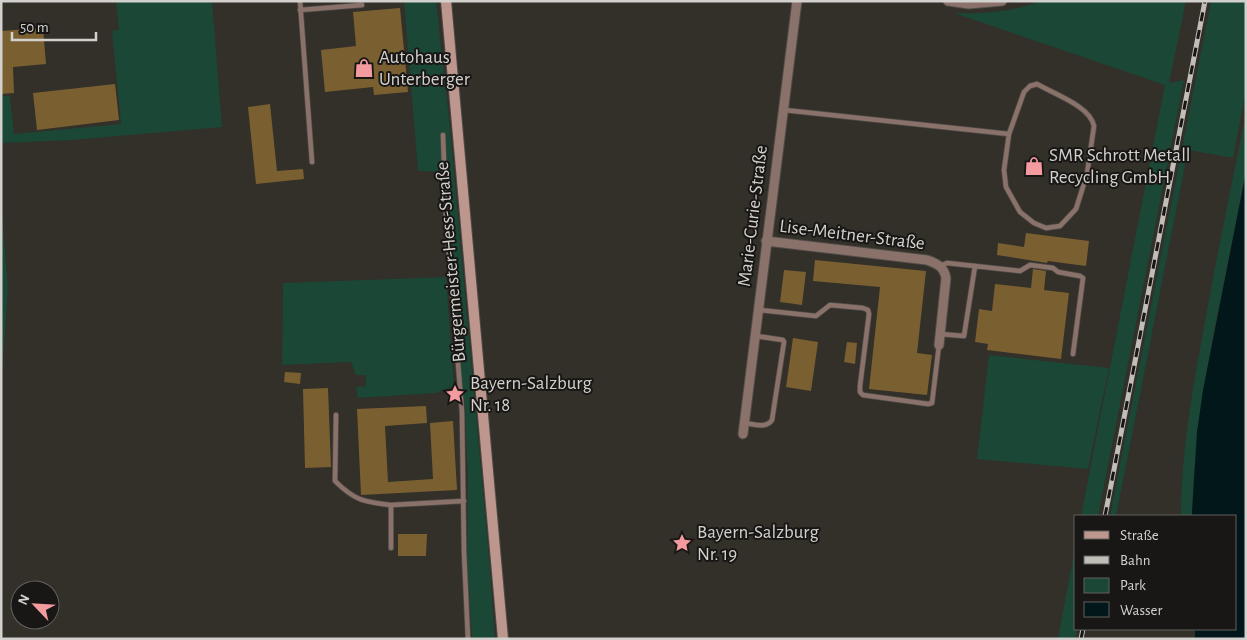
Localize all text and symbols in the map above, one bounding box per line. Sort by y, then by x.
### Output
scale bar [12,10,96,42]
text: 50 m [20,20,49,35]
place label: Autohaus Unterberger [379,48,470,89]
shop icon: Autohaus Unterberger [353,57,375,79]
street label: Marie-Curie-Straße [735,144,771,288]
place label: SMR Schrott Metall Recycling GmbH [1049,146,1191,187]
shop icon: SMR Schrott Metall Recycling GmbH [1023,155,1045,177]
street label: Bürgermeister-Hess-Straße [433,161,469,363]
street label: Lise-Meitner-Straße [778,217,926,253]
place label: Bayern-Salzburg Nr. 18 [470,374,592,415]
place icon: Bayern-Salzburg Nr. 18 [444,383,466,405]
legend [1074,515,1237,630]
place label: Bayern-Salzburg Nr. 19 [697,523,819,564]
text: Straße [1120,528,1159,543]
place icon: Bayern-Salzburg Nr. 19 [671,532,693,554]
text: Bahn [1120,553,1150,568]
text: Park [1120,578,1146,593]
north arrow [10,580,60,630]
text: N [16,593,33,607]
text: Wasser [1120,603,1163,618]

